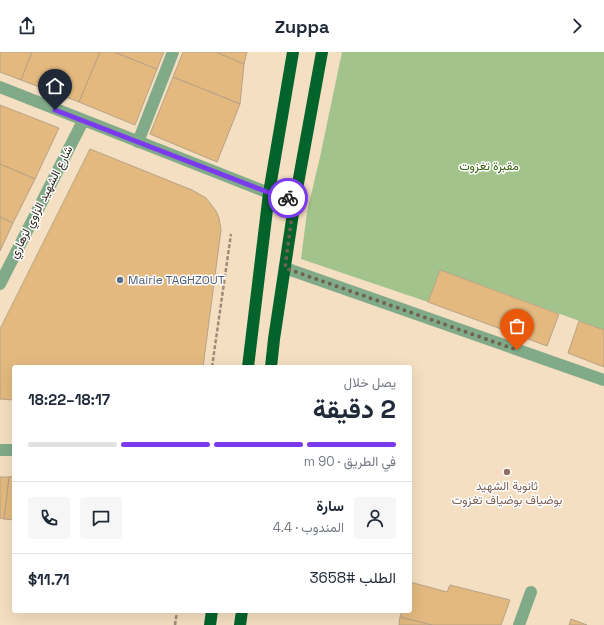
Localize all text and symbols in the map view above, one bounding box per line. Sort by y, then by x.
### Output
icon: share [16,15,38,37]
text: Zuppa [275,15,329,38]
icon: forward [566,15,588,37]
pin [38,69,72,110]
icon: home [44,75,66,97]
street label: شارع الشهيد الزاوي لزهاري [6,143,78,262]
park label: مقبرة تغزوت [459,158,519,174]
courier [268,178,308,218]
icon: bike [277,187,299,209]
place label: Mairie TAGHZOUT [128,272,225,288]
marker: Mairie TAGHZOUT [115,275,125,285]
pin [500,309,534,350]
icon: bag [506,315,528,337]
text: يصل خلال [344,374,396,391]
text: 18:17–18:22 [28,390,110,409]
text: 2 دقيقة [313,392,396,426]
text: في الطريق · 90 m [304,453,396,470]
marker: ثانوية الشهيد بوضياف بوضياف تغزوت [502,467,512,477]
place label: ثانوية الشهيد بوضياف بوضياف تغزوت [452,478,562,508]
text: سارة [316,496,344,515]
button: phone [28,497,70,539]
button: chat [80,497,122,539]
button: person [354,497,396,539]
text: المندوب · 4.4 [273,519,344,536]
text: الطلب #3658 [310,568,396,587]
text: $11.71 [28,570,70,589]

